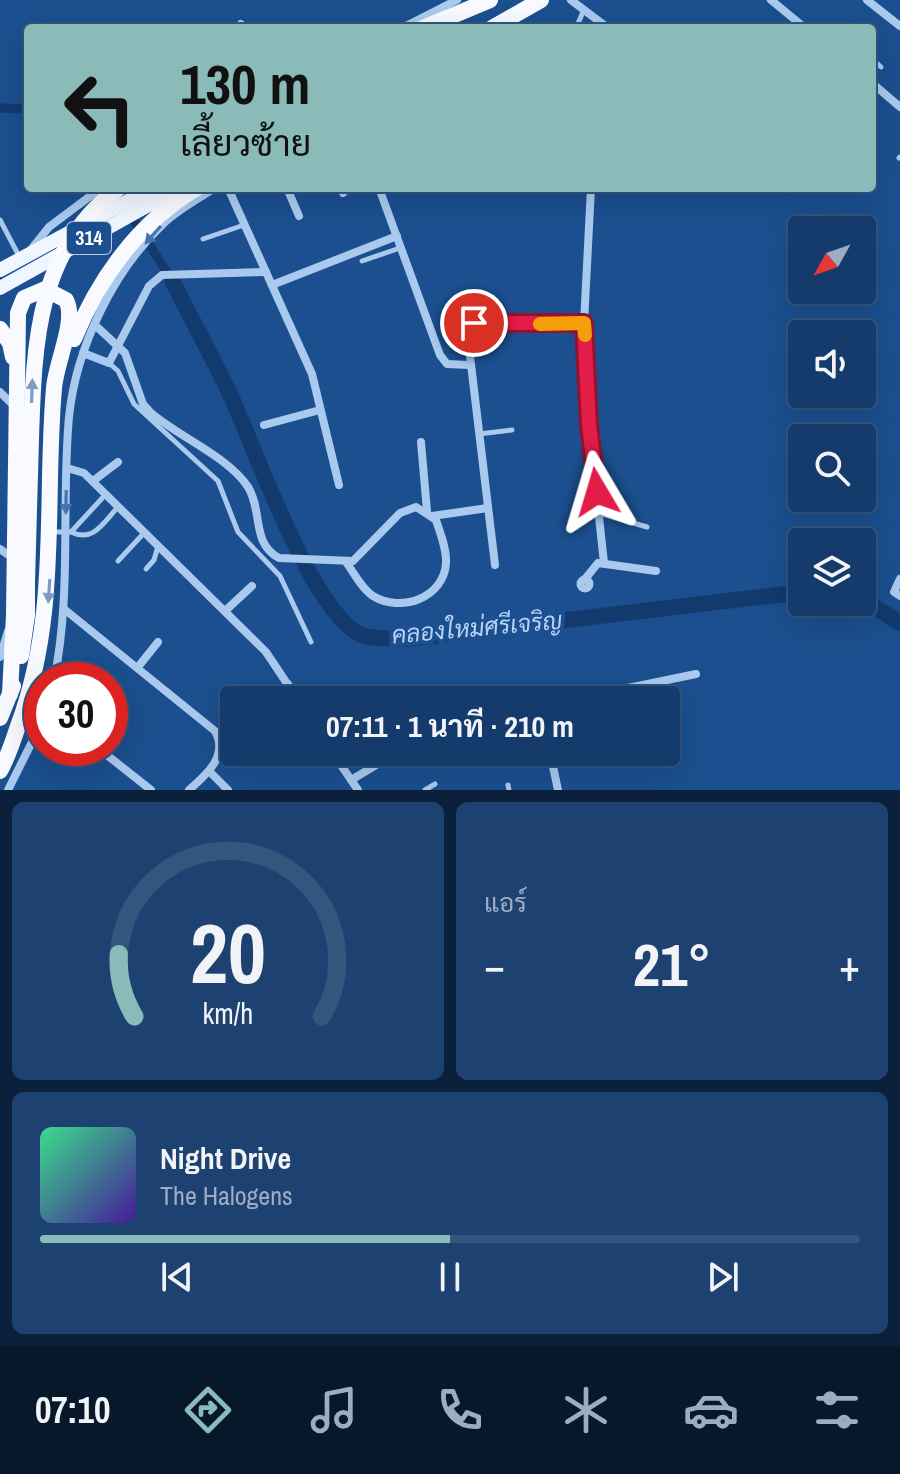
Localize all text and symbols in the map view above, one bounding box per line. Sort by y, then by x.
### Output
text: 130 m [180,46,310,121]
icon: left [48,56,152,160]
text: เลี้ยวซ้าย [180,119,311,167]
north arrow [788,216,876,304]
map controls [788,216,876,616]
road number: 314 [67,222,111,254]
one-way arrow [145,226,163,245]
pin [440,289,508,357]
icon: arrive [452,301,496,345]
button: sound [788,320,876,408]
one-way arrow [26,378,39,403]
button: search [788,424,876,512]
position arrow [555,450,639,534]
one-way arrow [60,490,73,515]
button: layers [788,528,876,616]
one-way arrow [42,579,55,604]
water label: คลองใหม่ศรีเจริญ [390,604,564,650]
speed limit sign: 30 [24,662,128,766]
text: 07:11 · 1 นาที · 210 m [326,706,574,746]
text: แอร์ [484,885,527,920]
text: 20 [190,897,266,1009]
text: 21° [633,924,711,1005]
text: − [484,935,505,995]
text: + [839,935,860,995]
text: km/h [203,994,253,1033]
text: Night Drive [160,1138,291,1178]
text: The Halogens [160,1178,293,1213]
icon: previous [155,1255,199,1299]
icon: pause [428,1255,472,1299]
icon: next [701,1255,745,1299]
icon: directions [180,1382,236,1438]
icon: music [306,1382,362,1438]
icon: phone [432,1382,488,1438]
icon: climate [558,1382,614,1438]
icon: car [683,1382,739,1438]
icon: filters [809,1382,865,1438]
text: 07:10 [35,1386,110,1434]

